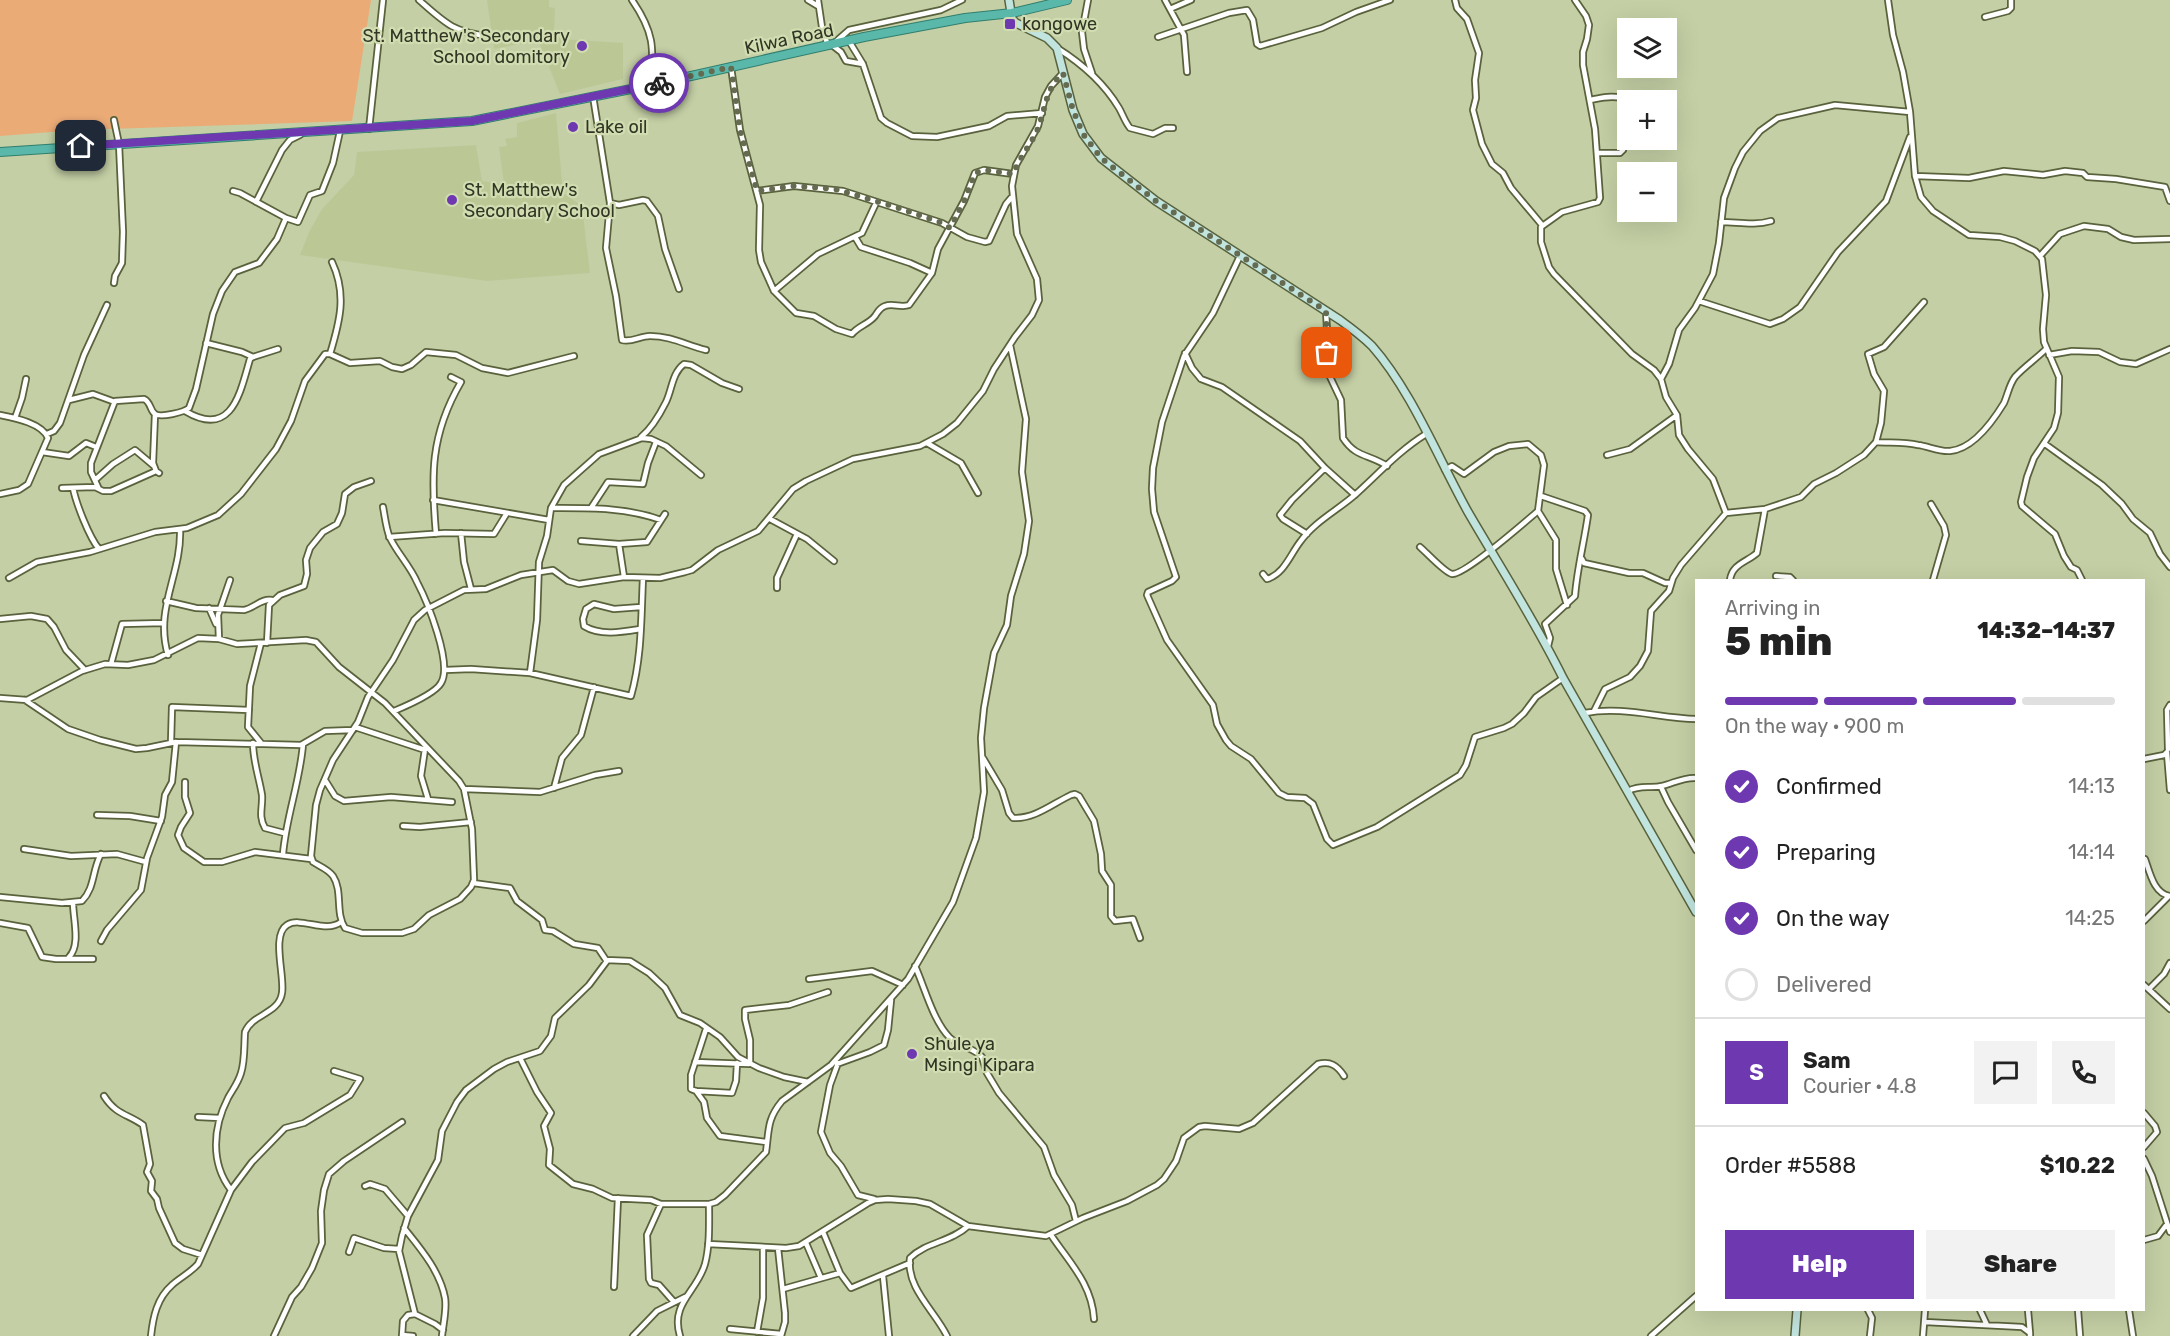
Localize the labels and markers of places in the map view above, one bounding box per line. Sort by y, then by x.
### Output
place label: kongowe [1022,13,1097,35]
marker: kongowe [1003,17,1017,31]
place label: St. Matthew's Secondary School domitory [362,25,570,68]
marker: St. Matthew's Secondary School domitory [575,39,589,53]
place label: Lake oil [585,116,647,138]
pin [55,120,106,171]
marker: Lake oil [566,120,580,134]
place label: St. Matthew's Secondary School [464,179,615,222]
marker: St. Matthew's Secondary School [445,193,459,207]
pin [1301,327,1352,378]
place label: Shule ya Msingi Kipara [924,1033,1035,1076]
marker: Shule ya Msingi Kipara [905,1047,919,1061]

